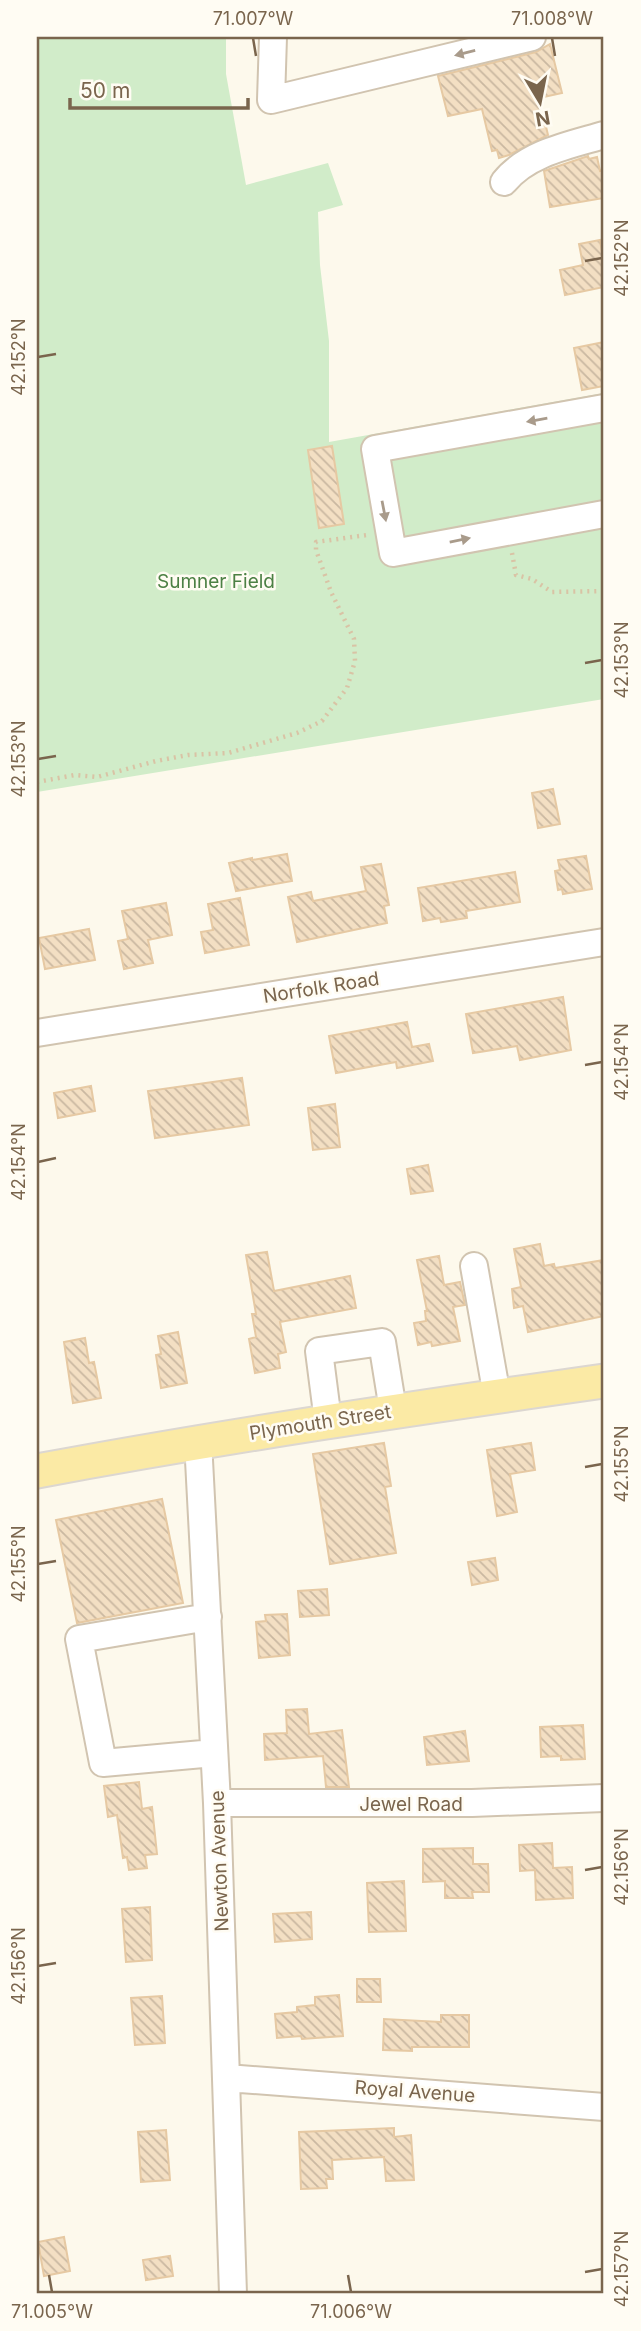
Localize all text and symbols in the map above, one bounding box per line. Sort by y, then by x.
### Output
text: 71.007°W [213,8,294,29]
text: 71.008°W [511,8,593,29]
one-way arrow [454,48,476,59]
scale bar [70,66,248,110]
north arrow [504,66,574,136]
text: 50 m [80,78,130,103]
text: N [534,106,552,131]
text: 42.152°N [611,219,632,297]
text: 42.152°N [8,318,29,396]
one-way arrow [526,414,548,425]
one-way arrow [379,500,390,522]
one-way arrow [449,535,471,546]
park label: Sumner Field [157,570,275,593]
text: 42.153°N [611,621,632,699]
text: 42.153°N [8,720,29,798]
street label: Norfolk Road [261,967,381,1008]
text: 42.154°N [611,1023,632,1101]
text: 42.154°N [8,1123,29,1201]
street label: Plymouth Street [248,1400,393,1445]
text: 42.155°N [611,1425,632,1503]
text: 42.155°N [8,1525,29,1603]
street label: Newton Avenue [206,1790,233,1932]
street label: Jewel Road [359,1793,463,1816]
text: 42.156°N [611,1828,632,1906]
text: 42.156°N [8,1927,29,2005]
street label: Royal Avenue [354,2076,476,2107]
text: 42.157°N [611,2231,632,2307]
text: 71.005°W [11,2301,93,2322]
text: 71.006°W [310,2301,392,2322]

